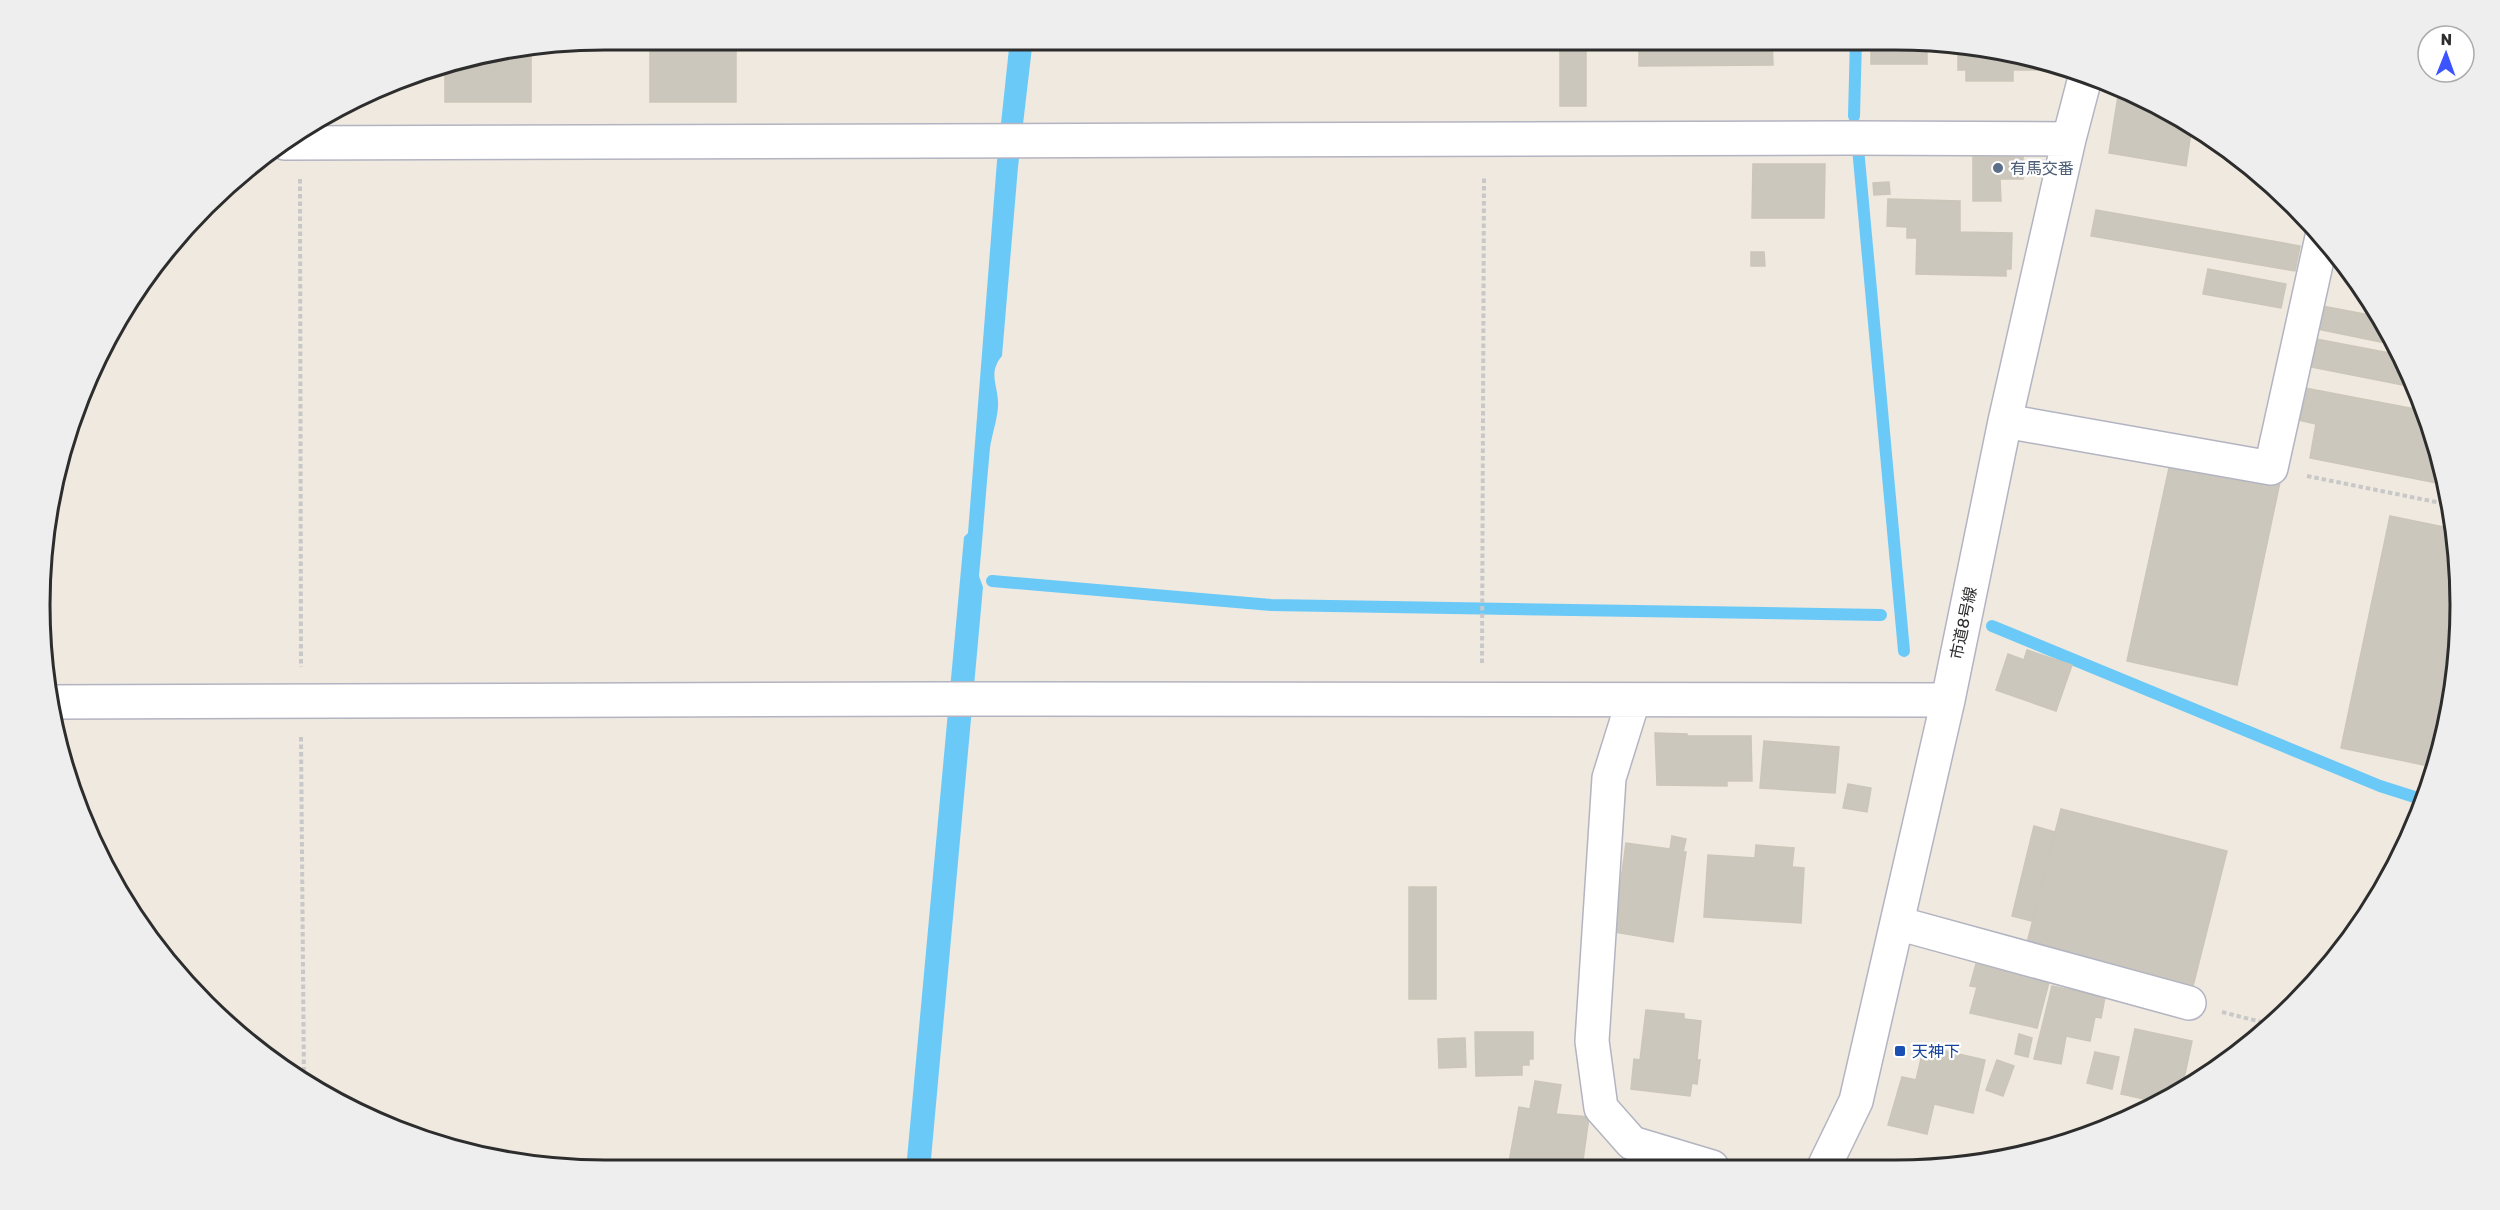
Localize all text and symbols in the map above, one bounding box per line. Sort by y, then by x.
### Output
north arrow [2416,24,2476,84]
text: N [2440,30,2452,49]
place label: 有馬交番 [2010,159,2074,178]
marker: 有馬交番 [1991,161,2005,175]
street label: 市道8号線 [1946,585,1980,661]
place label: 天神下 [1912,1042,1960,1061]
marker: 天神下 [1893,1044,1907,1058]

